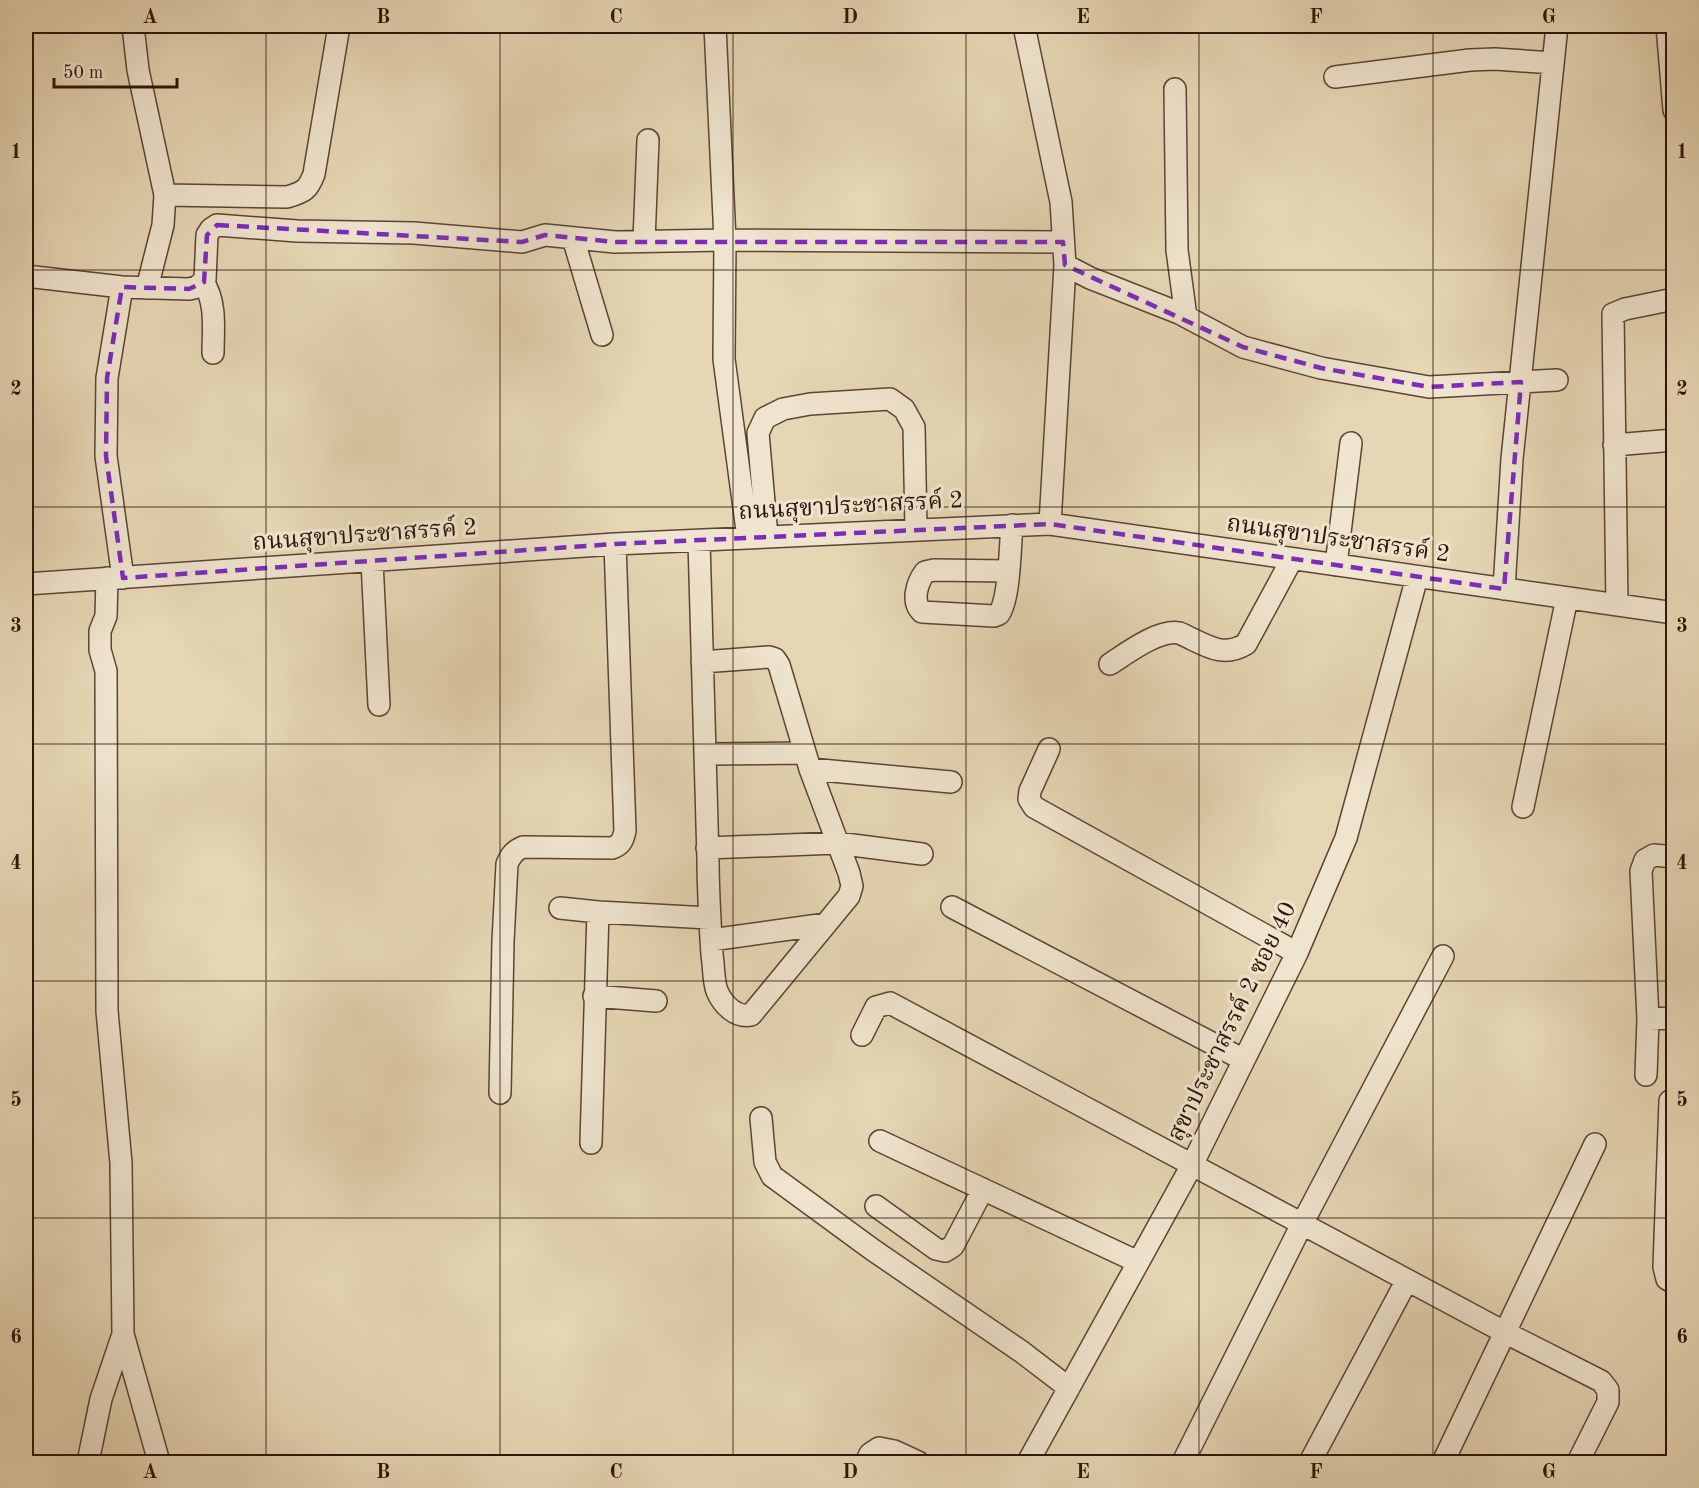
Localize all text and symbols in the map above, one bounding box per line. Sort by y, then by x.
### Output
text: A [142,8,158,28]
text: B [376,8,390,28]
text: C [609,8,623,28]
text: D [842,8,858,28]
text: E [1076,8,1090,28]
text: F [1309,8,1323,28]
text: G [1542,8,1556,28]
scale bar [54,51,177,89]
text: 50 m [63,64,103,82]
text: 1 [10,143,22,163]
text: 1 [1676,143,1688,163]
text: 2 [10,380,22,400]
text: 2 [1676,380,1688,400]
street label: ถนนสุขาประชาสรรค์ 2 [738,483,964,526]
street label: ถนนสุขาประชาสรรค์ 2 [1225,507,1452,569]
street label: ถนนสุขาประชาสรรค์ 2 [251,510,478,557]
text: 3 [10,617,22,637]
text: 3 [1676,617,1688,637]
text: 4 [10,854,22,874]
text: 4 [1676,854,1688,874]
street label: สุขาประชาสรรค์ 2 ซอย 40 [1159,896,1302,1146]
text: 5 [10,1090,22,1111]
text: 5 [1676,1090,1688,1111]
text: 6 [10,1328,22,1348]
text: 6 [1676,1328,1688,1348]
text: A [142,1463,158,1483]
text: B [376,1463,390,1483]
text: C [609,1463,623,1483]
text: D [842,1463,858,1483]
text: E [1076,1463,1090,1483]
text: F [1309,1463,1323,1483]
text: G [1542,1463,1556,1483]

